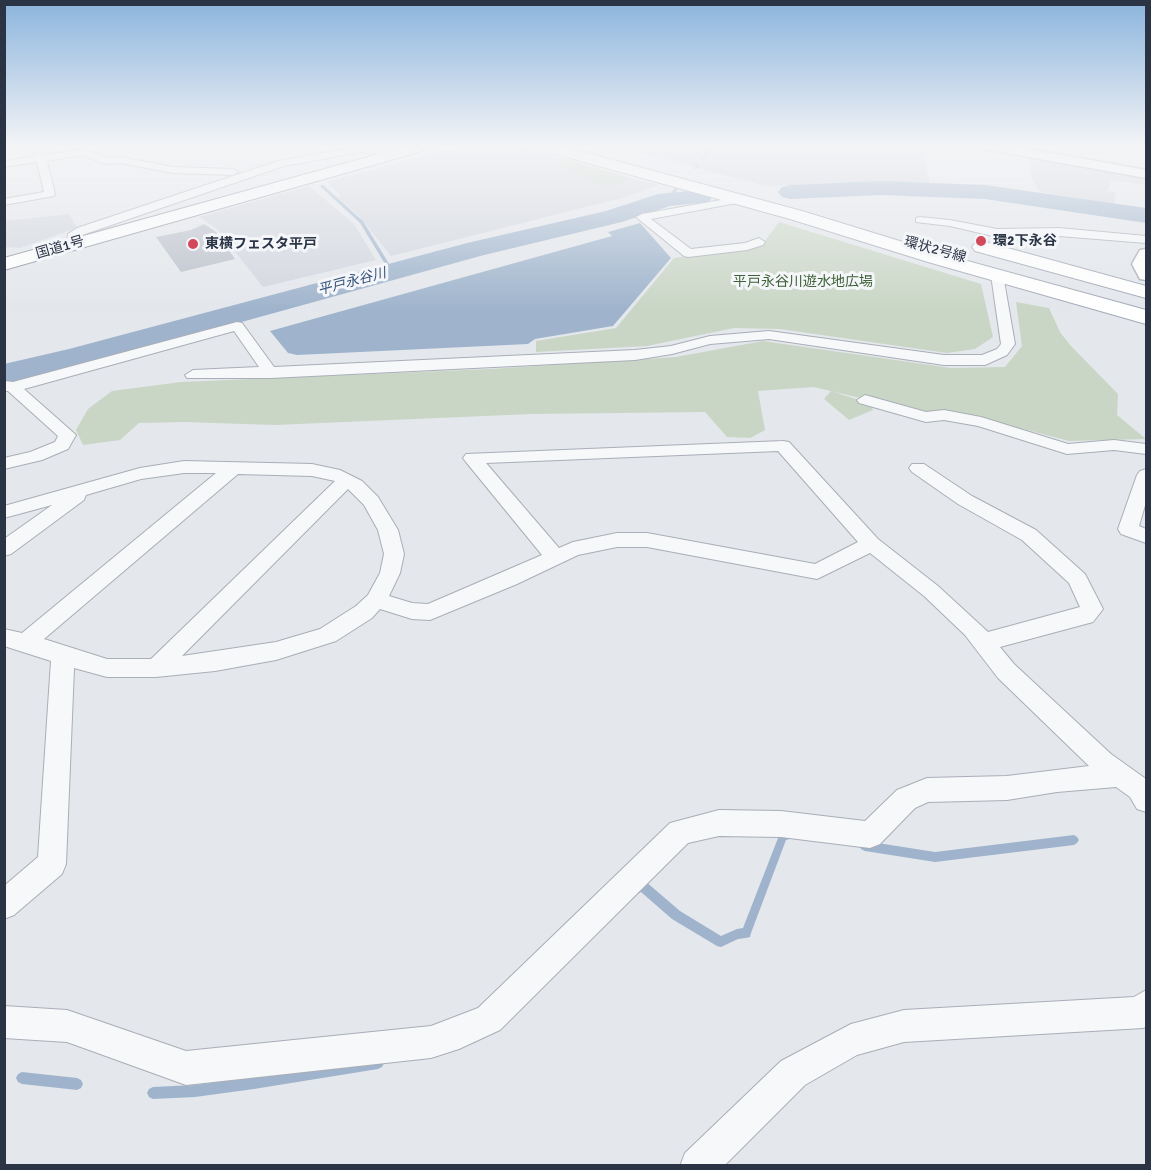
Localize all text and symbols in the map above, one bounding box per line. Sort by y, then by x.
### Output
street label: 国道1号 [34,233,86,263]
place label: 環2下永谷 [993,233,1057,249]
street label: 環状2号線 [902,234,968,266]
marker: 環2下永谷 [974,234,988,248]
place label: 東横フェスタ平戸 [205,236,317,252]
marker: 東横フェスタ平戸 [186,237,200,251]
water label: 平戸永谷川 [316,265,388,299]
park label: 平戸永谷川遊水地広場 [733,274,873,290]

